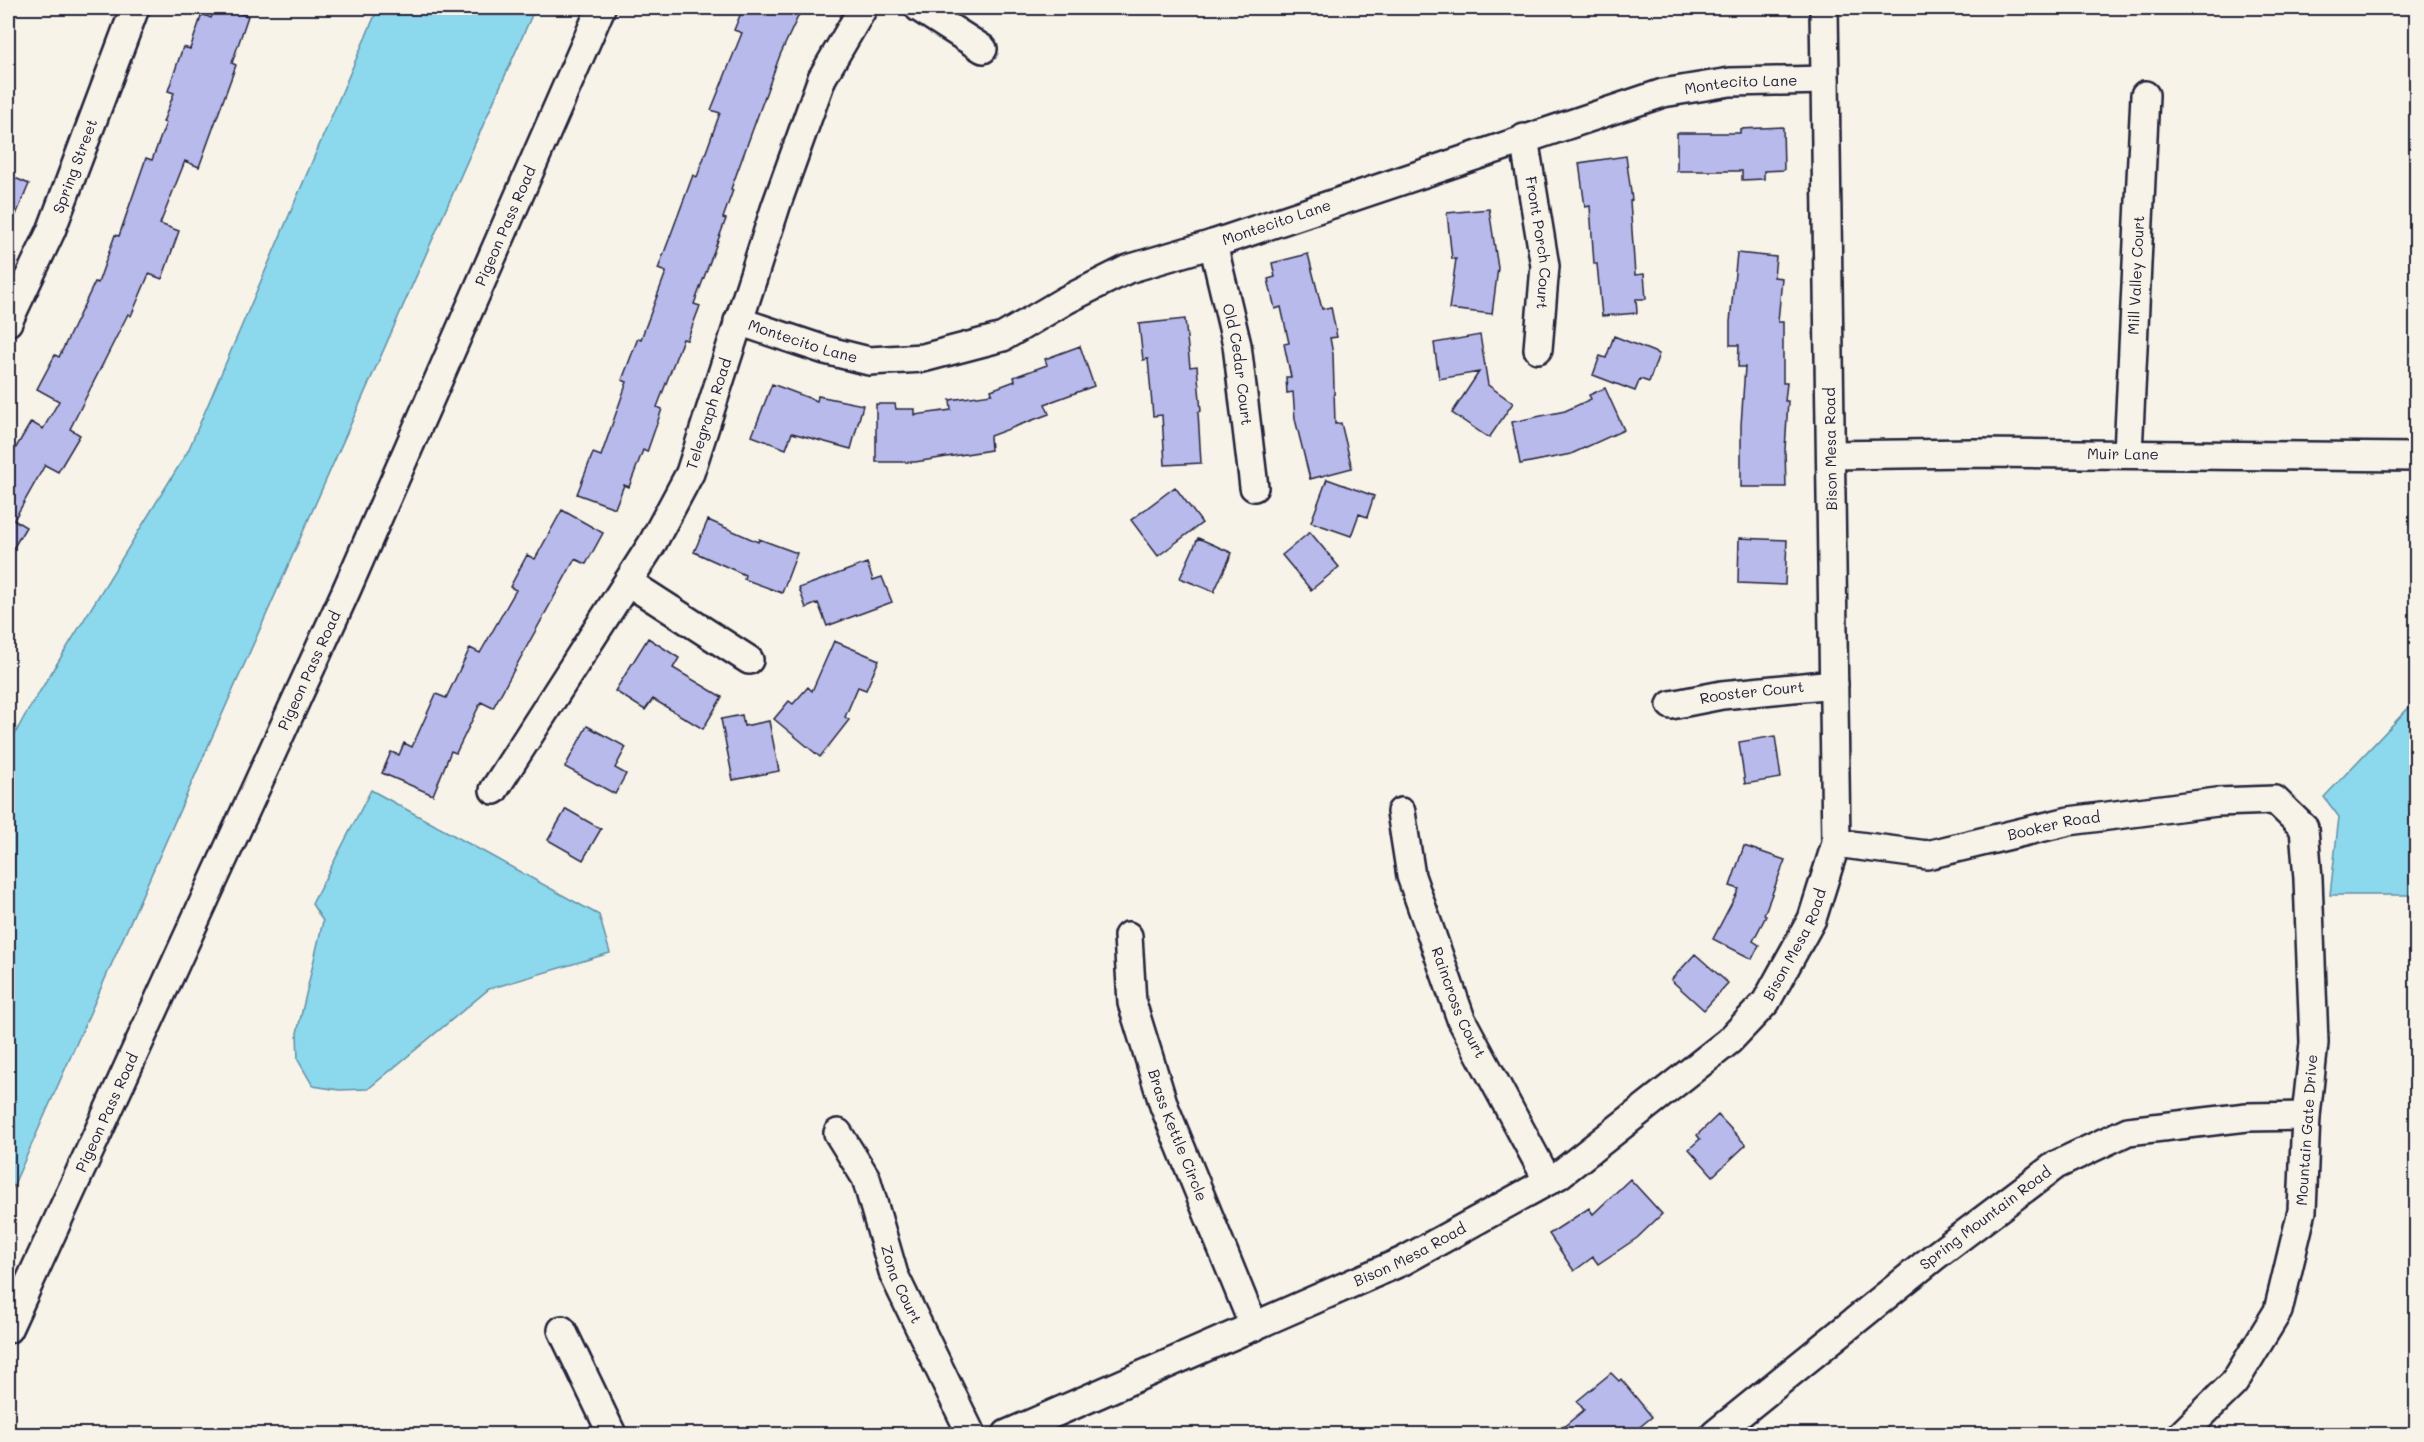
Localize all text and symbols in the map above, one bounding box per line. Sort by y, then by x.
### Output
street label: Montecito Lane [1683,70,1798,98]
street label: Spring Street [48,116,101,216]
street label: Pigeon Pass Road [470,163,540,289]
street label: Front Porch Court [1521,175,1556,310]
street label: Montecito Lane [1219,194,1333,249]
street label: Mill Valley Court [2123,215,2148,335]
street label: Old Cedar Court [1218,301,1258,426]
street label: Montecito Lane [746,314,860,367]
street label: Telegraph Road [681,355,735,472]
street label: Bison Mesa Road [1819,387,1841,511]
street label: Muir Lane [2087,443,2159,464]
street label: Pigeon Pass Road [273,607,345,733]
street label: Rooster Court [1698,676,1805,708]
street label: Booker Road [2005,806,2101,844]
street label: Bison Mesa Road [1758,886,1830,1004]
street label: Raincross Court [1428,944,1491,1061]
street label: Pigeon Pass Road [70,1049,142,1175]
street label: Mountain Gate Drive [2291,1054,2321,1206]
street label: Brass Kettle Circle [1144,1067,1213,1204]
street label: Spring Mountain Road [1915,1161,2055,1274]
street label: Bison Mesa Road [1350,1217,1469,1290]
street label: Zona Court [877,1242,927,1326]

